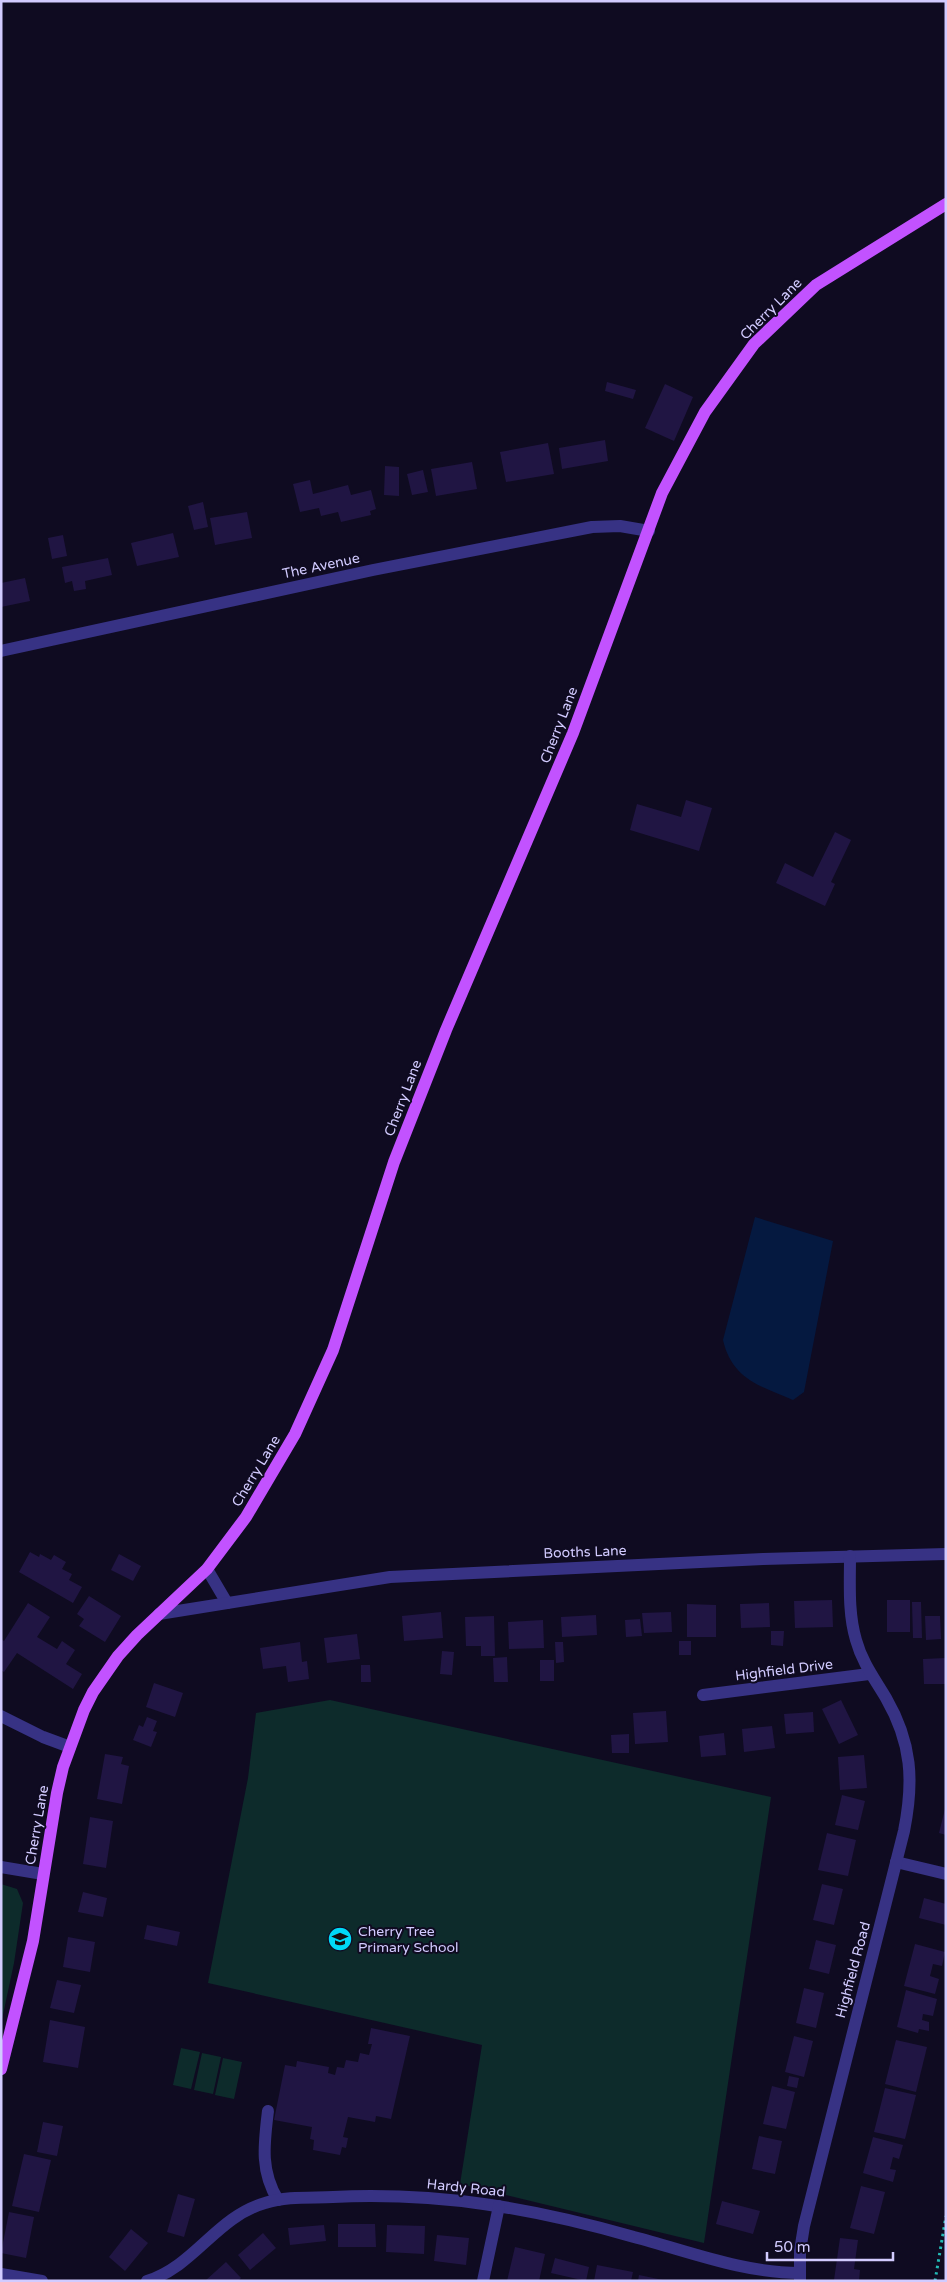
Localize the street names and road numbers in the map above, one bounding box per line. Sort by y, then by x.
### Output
street label: Cherry Lane [737,274,806,343]
street label: The Avenue [281,549,361,582]
street label: Cherry Lane [537,684,581,766]
street label: Cherry Lane [381,1057,425,1139]
street label: Cherry Lane [228,1432,284,1510]
street label: Booths Lane [543,1542,627,1562]
street label: Highfield Drive [734,1656,834,1684]
street label: Cherry Lane [22,1784,52,1866]
street label: Highfield Road [832,1920,874,2020]
street label: Hardy Road [426,2175,506,2201]

